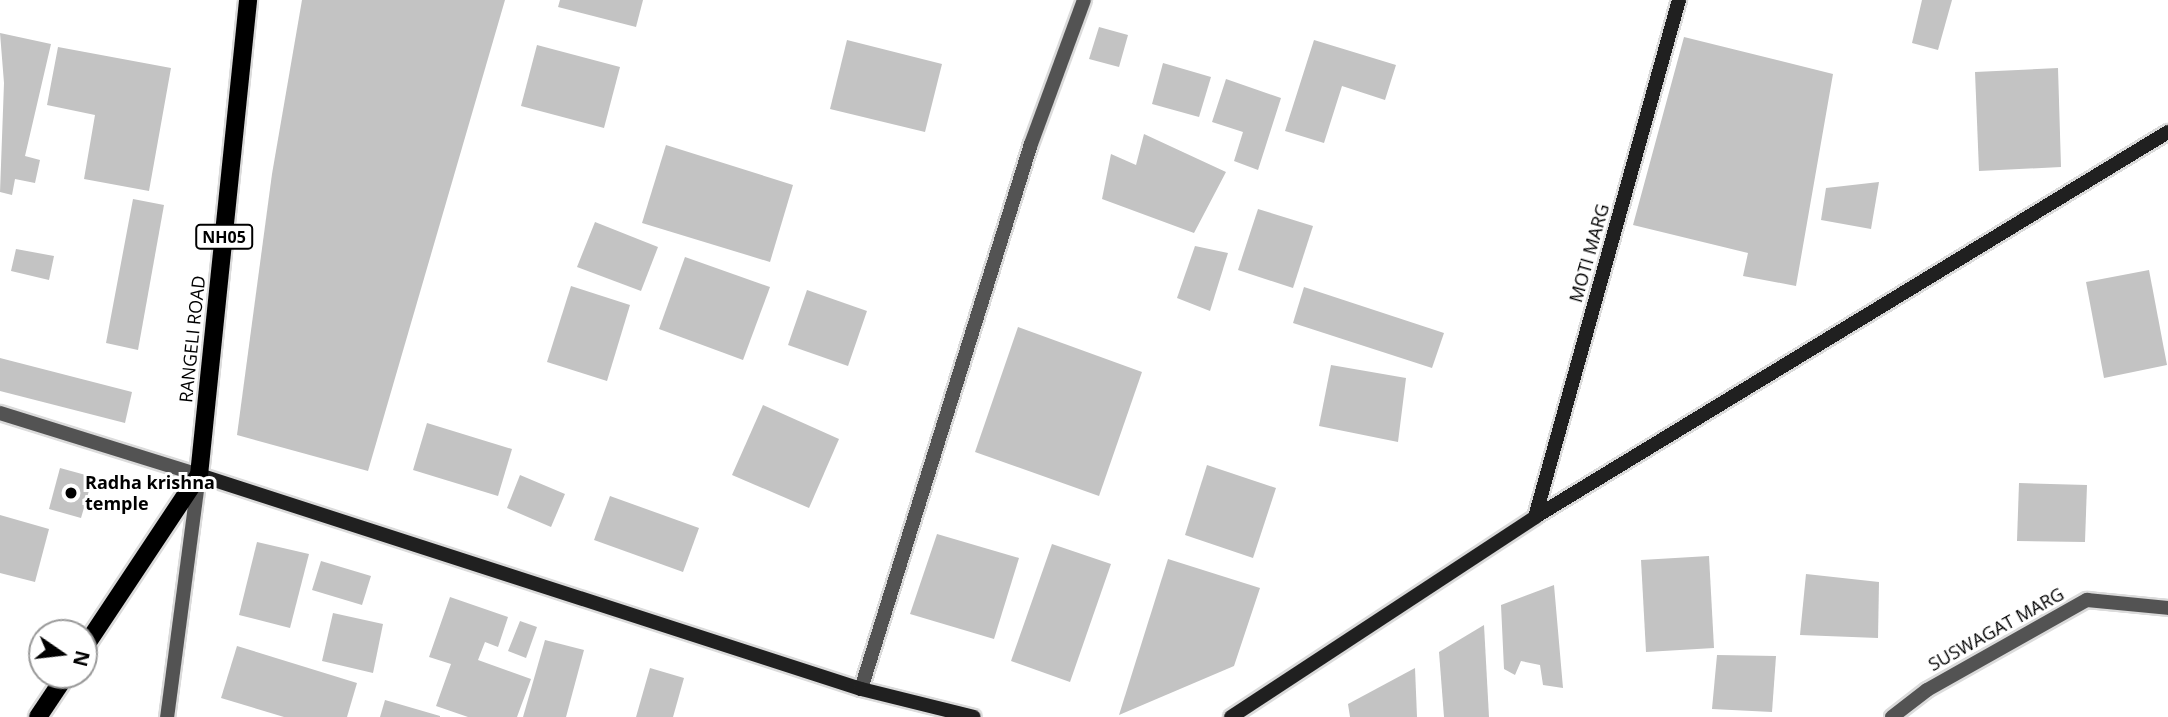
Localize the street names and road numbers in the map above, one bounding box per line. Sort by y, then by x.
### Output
street label: MOTI MARG [1565,201,1613,305]
road number: NH05 [194,224,254,249]
street label: RANGELI ROAD [175,274,209,404]
street label: SUSWAGAT MARG [1924,583,2068,675]

